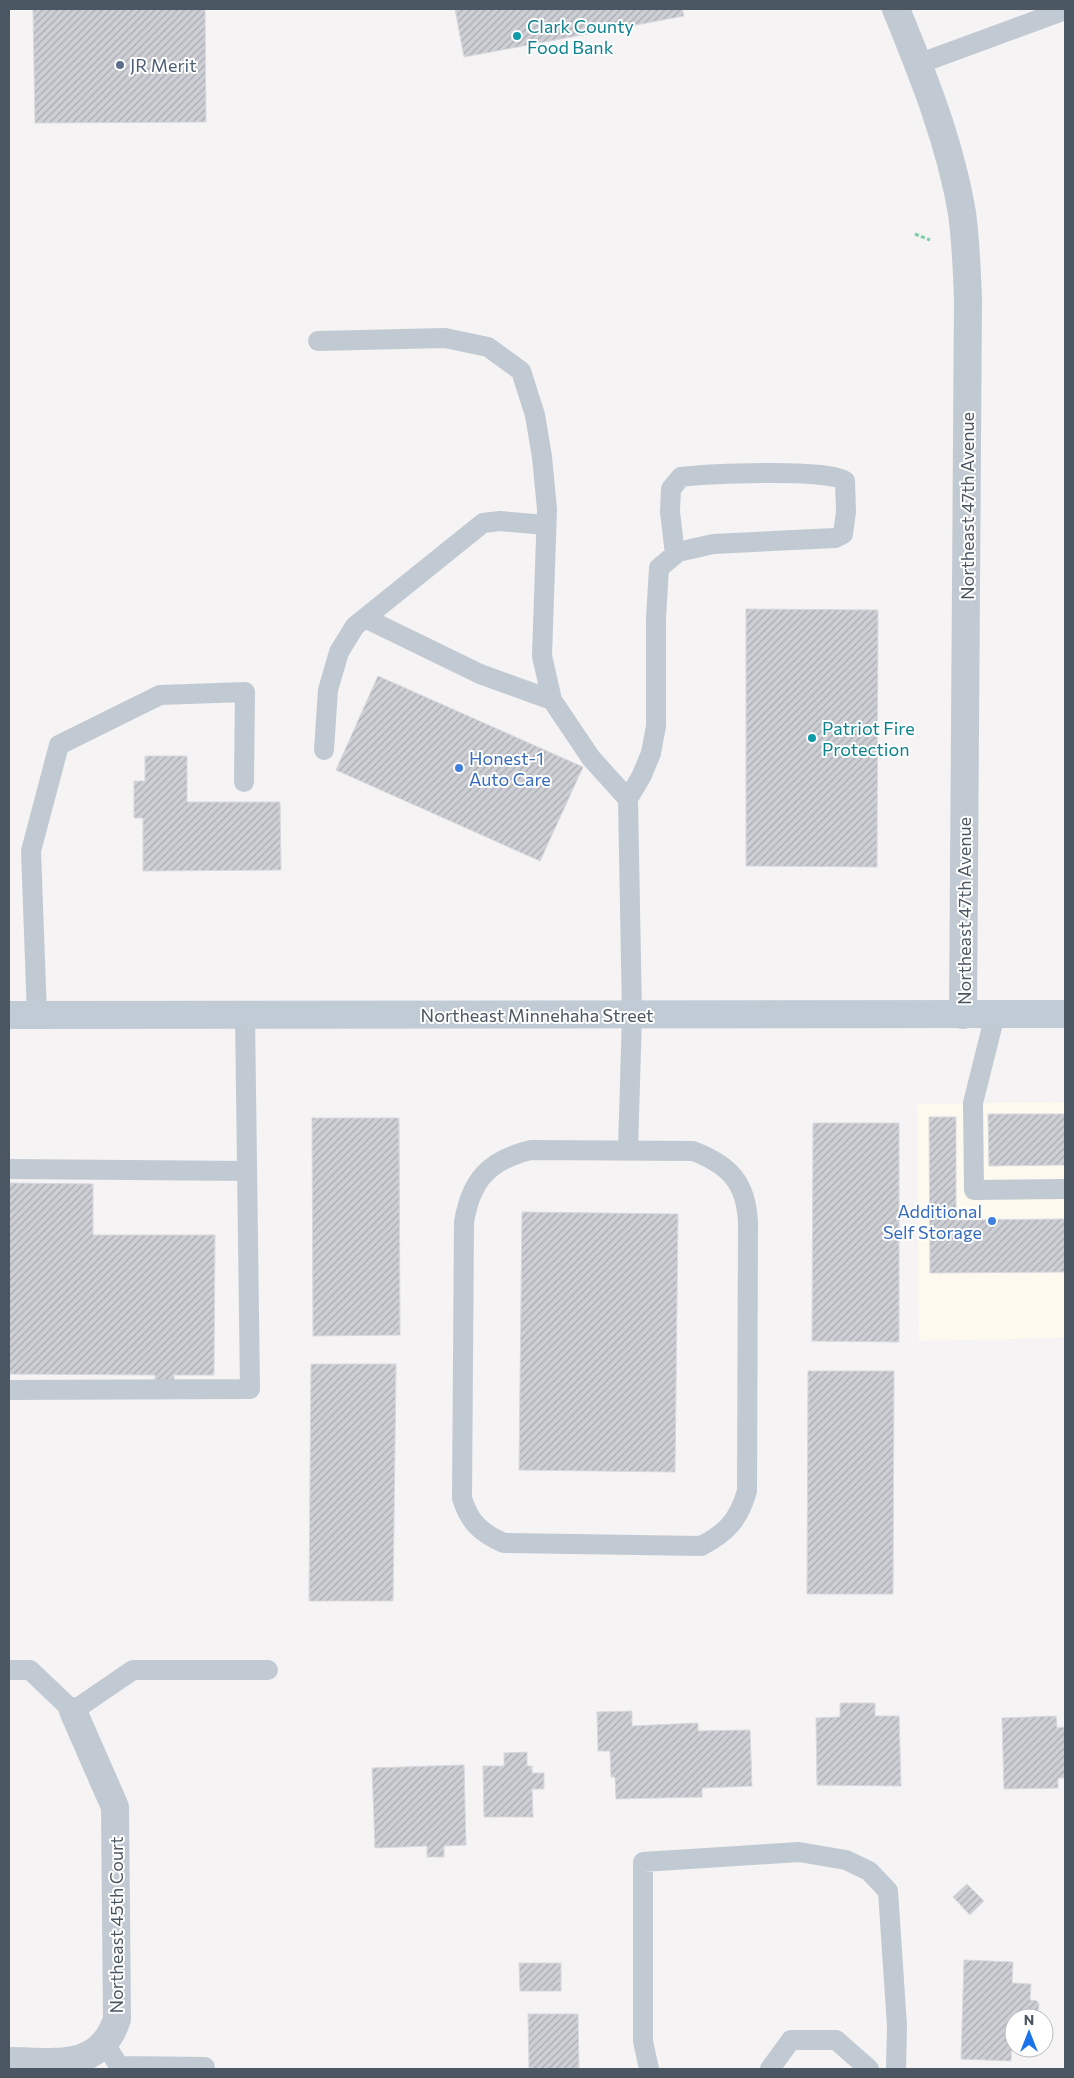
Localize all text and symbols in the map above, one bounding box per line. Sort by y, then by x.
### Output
place label: Clark County Food Bank [527,15,634,58]
marker: Clark County Food Bank [511,30,523,42]
place label: JR Merit [130,54,197,76]
marker: JR Merit [114,59,126,71]
street label: Northeast 47th Avenue [956,412,978,600]
place label: Patriot Fire Protection [822,717,915,760]
marker: Patriot Fire Protection [806,732,818,744]
place label: Honest-1 Auto Care [469,747,551,790]
marker: Honest-1 Auto Care [453,762,465,774]
street label: Northeast 47th Avenue [953,817,975,1005]
street label: Northeast Minnehaha Street [421,1004,653,1026]
place label: Additional Self Storage [883,1200,982,1243]
marker: Additional Self Storage [986,1215,998,1227]
street label: Northeast 45th Court [105,1836,127,2014]
north arrow [1004,2008,1054,2058]
text: N [1024,2011,1034,2028]

